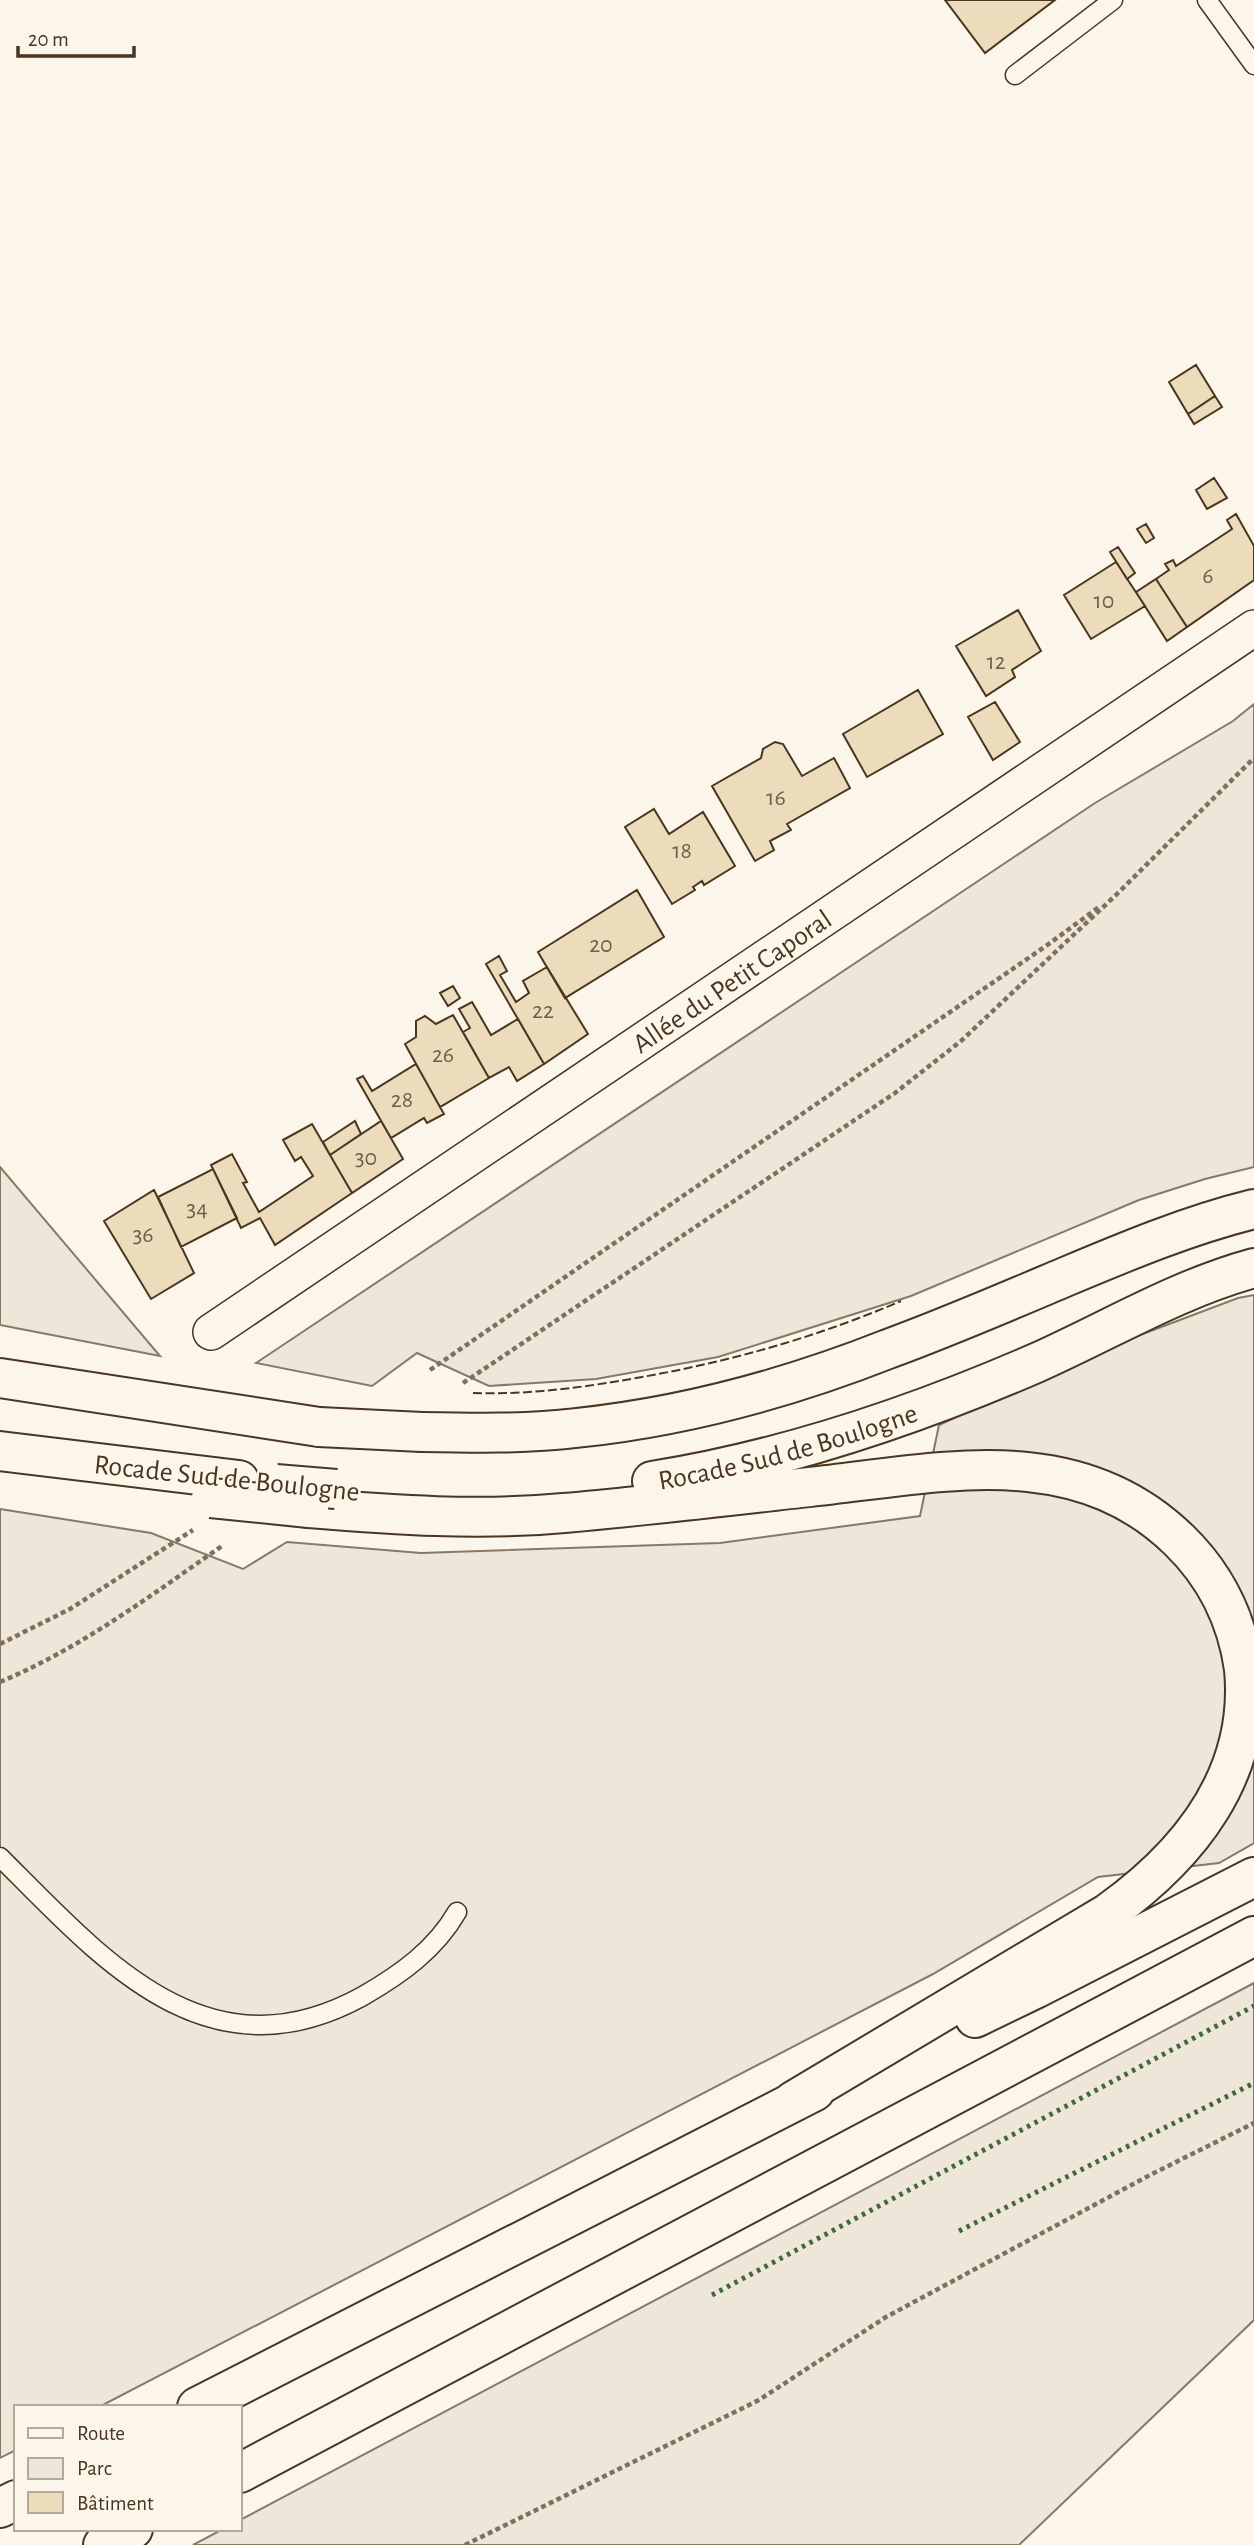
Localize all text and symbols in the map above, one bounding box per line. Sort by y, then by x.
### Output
scale bar [18,14,133,58]
text: 20 m [28,29,69,50]
house number: 6 [1202,564,1214,588]
house number: 10 [1094,589,1114,613]
house number: 12 [986,650,1006,674]
house number: 16 [766,786,786,810]
house number: 18 [672,839,692,863]
street label: Allée du Petit Caporal [628,905,837,1059]
house number: 20 [589,933,613,957]
house number: 22 [532,999,554,1023]
house number: 26 [432,1043,454,1067]
house number: 28 [391,1088,413,1112]
house number: 30 [355,1146,377,1170]
house number: 34 [186,1197,208,1221]
house number: 36 [132,1223,154,1247]
street label: Rocade Sud de Boulogne [656,1400,921,1496]
street label: Rocade Sud de Boulogne [93,1451,361,1507]
legend [14,2405,242,2531]
text: Route [77,2423,125,2444]
text: Parc [77,2458,112,2479]
text: Bâtiment [77,2493,154,2514]

